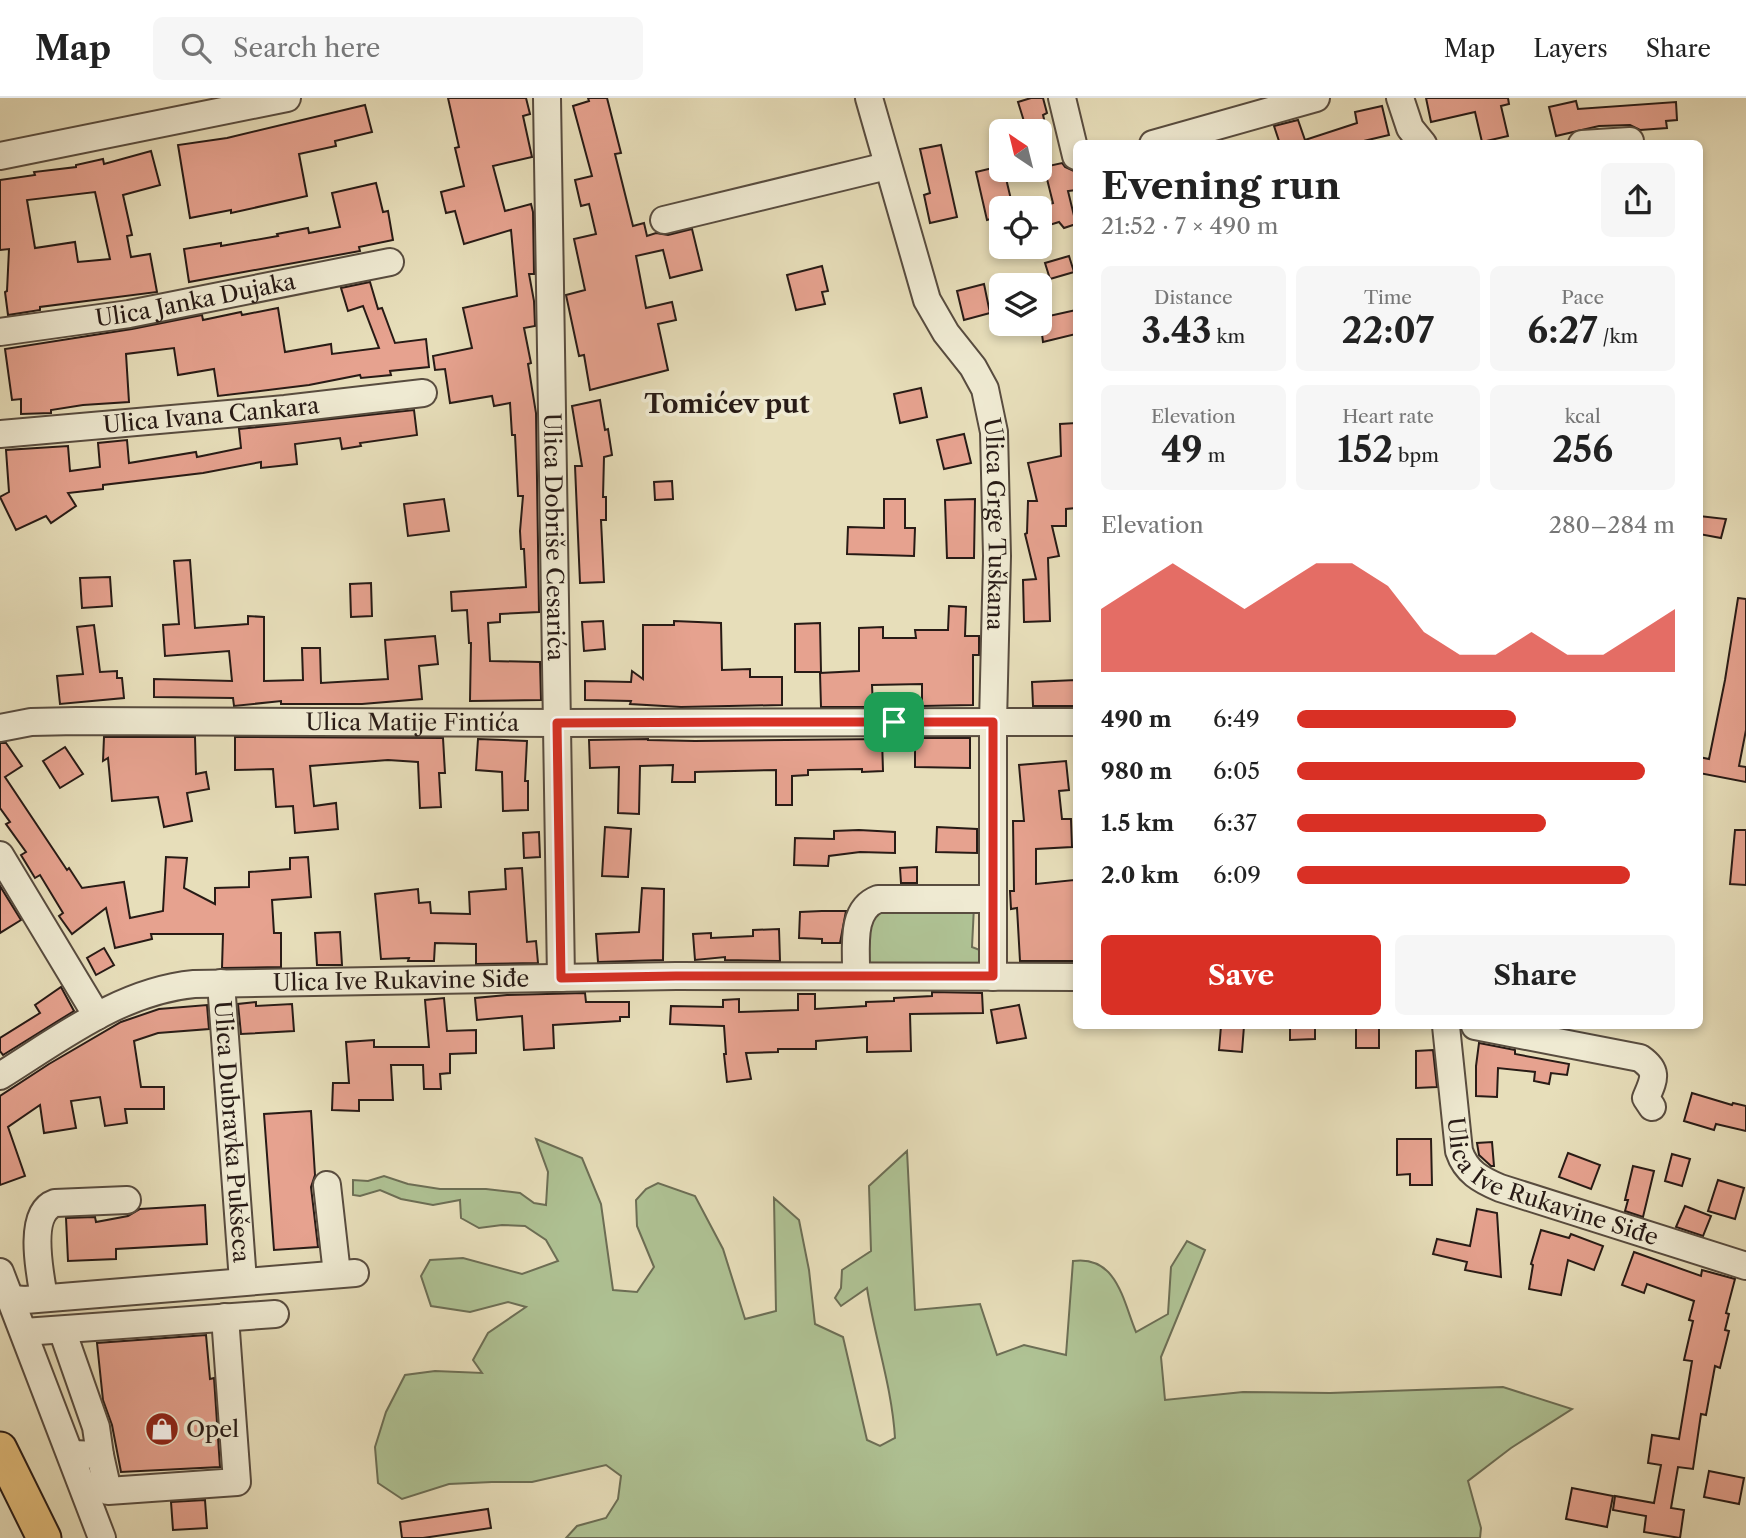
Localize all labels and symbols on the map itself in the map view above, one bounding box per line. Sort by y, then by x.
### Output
north arrow [989,119,1052,182]
street label: Ulica Janka Dujaka [93,267,299,333]
district label: Tomićev put [644,388,810,420]
street label: Ulica Ivana Cankara [102,391,322,439]
street label: Ulica Dobriše Cesarića [538,413,570,662]
street label: Ulica Grge Tuškana [977,416,1011,632]
pin [864,692,924,752]
street label: Ulica Matije Fintića [306,708,520,737]
street label: Ulica Ive Rukavine Siđe [273,964,530,997]
street label: Ulica Dubravka Pukšeca [208,1000,256,1264]
street label: Ulica Ive Rukavine Siđe [1442,1116,1662,1251]
shop icon: Opel [143,1410,181,1448]
place label: Opel [186,1415,239,1443]

